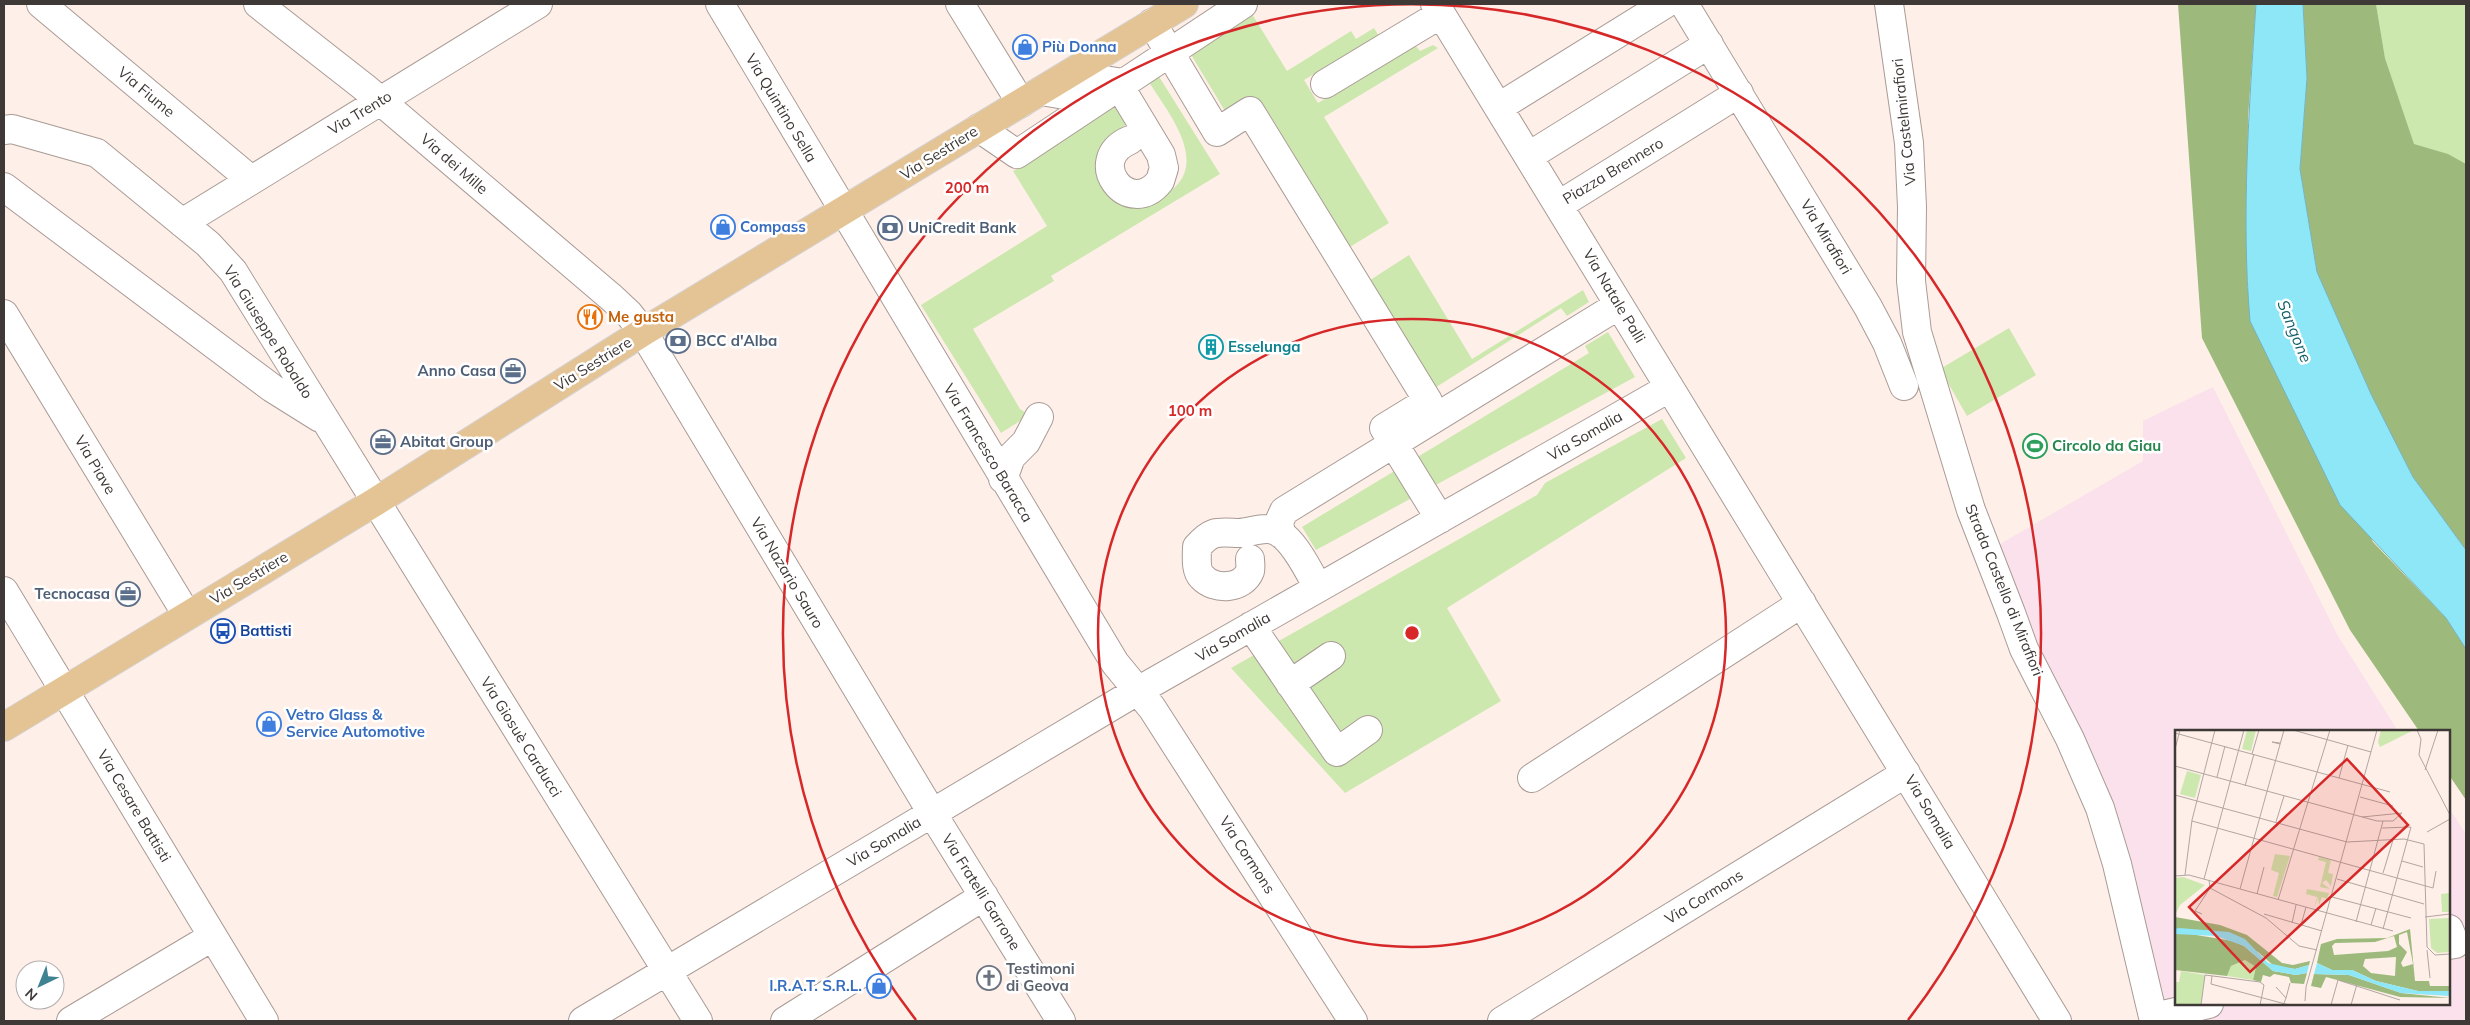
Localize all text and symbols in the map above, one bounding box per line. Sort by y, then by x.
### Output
shop icon: Più Donna [1012,34,1038,60]
place label: Più Donna [1042,37,1117,56]
street label: Via Quintino Sella [742,50,821,165]
street label: Via Castelmirafiori [1887,58,1920,186]
street label: Via Fiume [114,62,179,121]
street label: Via Trento [324,86,395,139]
street label: Via Sestriere [896,121,981,184]
street label: Via dei Mille [417,129,492,198]
street label: Piazza Brennero [1559,133,1667,208]
text: 200 m [945,178,989,197]
street label: Via Mirafiori [1797,196,1856,278]
shop icon: Compass [710,214,736,240]
bank icon: UniCredit Bank [877,215,903,241]
place label: Compass [740,217,806,236]
place label: UniCredit Bank [908,218,1017,237]
street label: Via Natale Palli [1579,245,1650,346]
street label: Via Giuseppe Robaldo [220,262,317,402]
water label: Sangone [2273,297,2317,366]
restaurant icon: Me gusta [577,304,603,330]
place label: Me gusta [608,307,674,326]
bank icon: BCC d'Alba [665,328,691,354]
place label: BCC d'Alba [696,331,777,350]
street label: Via Sestriere [550,332,635,395]
building icon: Esselunga [1198,334,1224,360]
place label: Esselunga [1228,337,1301,356]
office icon: Anno Casa [500,358,526,384]
place label: Anno Casa [418,361,496,380]
street label: Via Francesco Baracca [940,380,1037,525]
text: 100 m [1168,401,1212,420]
street label: Via Somalia [1544,407,1626,465]
office icon: Abitat Group [370,429,396,455]
street label: Via Piave [70,432,120,498]
place label: Abitat Group [400,432,493,451]
sports icon: Circolo da Giau [2022,433,2048,459]
place label: Circolo da Giau [2052,436,2161,455]
street label: Strada Castello di Mirafiori [1961,501,2048,679]
street label: Via Nazario Sauro [747,514,828,632]
street label: Via Sestriere [206,547,291,608]
office icon: Tecnocasa [115,581,141,607]
place label: Tecnocasa [35,584,110,603]
street label: Via Somalia [1192,608,1274,666]
bus stop icon: Battisti [210,618,236,644]
place label: Battisti [240,621,292,640]
centre of rings [1403,624,1421,642]
street label: Via Giosuè Carducci [477,673,566,801]
place label: Vetro Glass & Service Automotive [285,705,425,741]
shop icon: Vetro Glass & Service Automotive [256,711,282,737]
inset map [2175,730,2450,1005]
street label: Via Cesare Battisti [93,746,176,865]
street label: Via Somalia [1901,771,1960,852]
street label: Via Somalia [843,812,924,871]
street label: Via Cormons [1215,812,1280,897]
street label: Via Fratelli Garrone [938,830,1025,954]
street label: Via Cormons [1661,865,1746,928]
place label: Testimoni di Geova [1006,959,1075,995]
north arrow [15,960,65,1010]
church icon: Testimoni di Geova [976,965,1002,991]
shop icon: I.R.A.T. S.R.L. [866,973,892,999]
place label: I.R.A.T. S.R.L. [769,976,862,995]
text: N [21,984,41,1005]

